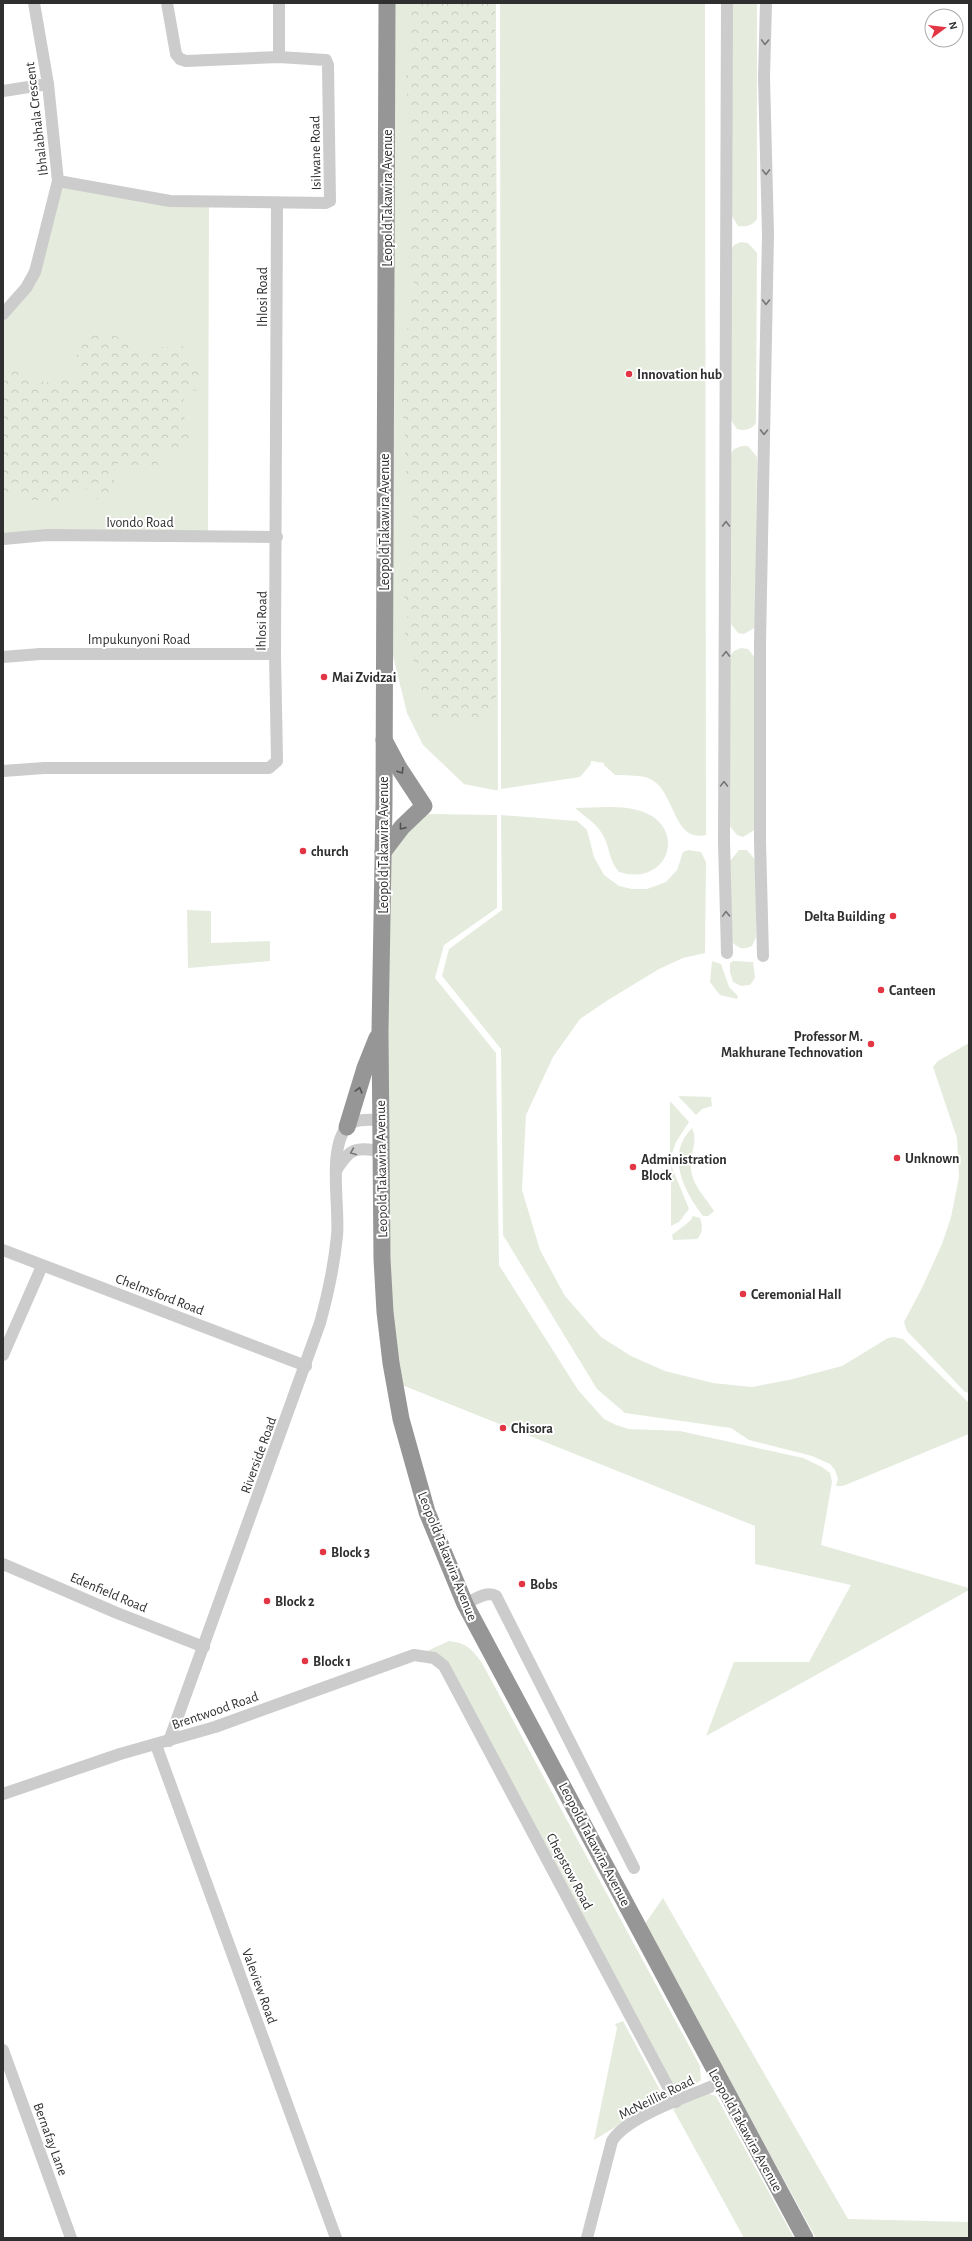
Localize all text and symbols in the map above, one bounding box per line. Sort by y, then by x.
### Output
north arrow [924,8,964,48]
text: N [947,20,959,31]
one-way arrow [761,39,769,45]
street label: Ibhalabhala Crescent [23,61,51,177]
street label: Isilwane Road [308,115,324,191]
street label: Leopold Takawira Avenue [381,129,395,267]
one-way arrow [762,169,770,175]
street label: Ihlosi Road [256,267,270,327]
one-way arrow [762,299,771,305]
place label: Innovation hub [637,368,722,382]
marker: Innovation hub [624,369,634,379]
one-way arrow [760,429,768,435]
street label: Leopold Takawira Avenue [378,453,392,591]
street label: Ivondo Road [106,516,174,530]
one-way arrow [722,521,730,527]
street label: Ihlosi Road [254,591,270,651]
street label: Impukunyoni Road [88,633,190,647]
one-way arrow [722,651,730,657]
place label: Mai Zvidzai [332,671,397,685]
marker: Mai Zvidzai [319,672,329,682]
one-way arrow [397,767,404,774]
street label: Leopold Takawira Avenue [377,776,391,914]
one-way arrow [720,781,729,787]
one-way arrow [400,823,407,830]
place label: church [311,845,349,859]
marker: church [298,846,308,856]
place label: Delta Building [804,910,886,924]
one-way arrow [722,911,730,917]
marker: Delta Building [888,911,898,921]
place label: Canteen [889,984,936,998]
marker: Canteen [876,985,886,995]
place label: Professor M. Makhurane Technovation [721,1030,863,1060]
marker: Professor M. Makhurane Technovation [866,1039,876,1049]
one-way arrow [354,1087,363,1094]
street label: Leopold Takawira Avenue [374,1100,390,1238]
one-way arrow [350,1147,357,1155]
place label: Unknown [905,1152,959,1166]
place label: Administration Block [641,1153,727,1183]
marker: Unknown [892,1153,902,1163]
marker: Administration Block [628,1162,638,1172]
street label: Chelmsford Road [113,1272,206,1318]
place label: Ceremonial Hall [751,1288,841,1302]
marker: Ceremonial Hall [738,1289,748,1299]
street label: Riverside Road [239,1415,279,1495]
place label: Chisora [511,1422,553,1436]
marker: Chisora [498,1423,508,1433]
street label: Leopold Takawira Avenue [415,1490,479,1623]
place label: Block 3 [331,1546,370,1560]
marker: Block 3 [318,1547,328,1557]
street label: Edenfield Road [68,1570,149,1615]
place label: Bobs [530,1578,558,1592]
marker: Bobs [517,1579,527,1589]
place label: Block 2 [275,1595,315,1609]
marker: Block 2 [262,1596,272,1606]
place label: Block 1 [313,1655,351,1669]
marker: Block 1 [300,1656,310,1666]
street label: Brentwood Road [170,1690,260,1732]
street label: Leopold Takawira Avenue [556,1780,633,1908]
street label: Chepstow Road [543,1831,595,1912]
street label: Valeview Road [239,1947,279,2026]
street label: Leopold Takawira Avenue [706,2067,785,2194]
street label: McNeillie Road [617,2074,696,2122]
street label: Bernafay Lane [30,2101,70,2178]

